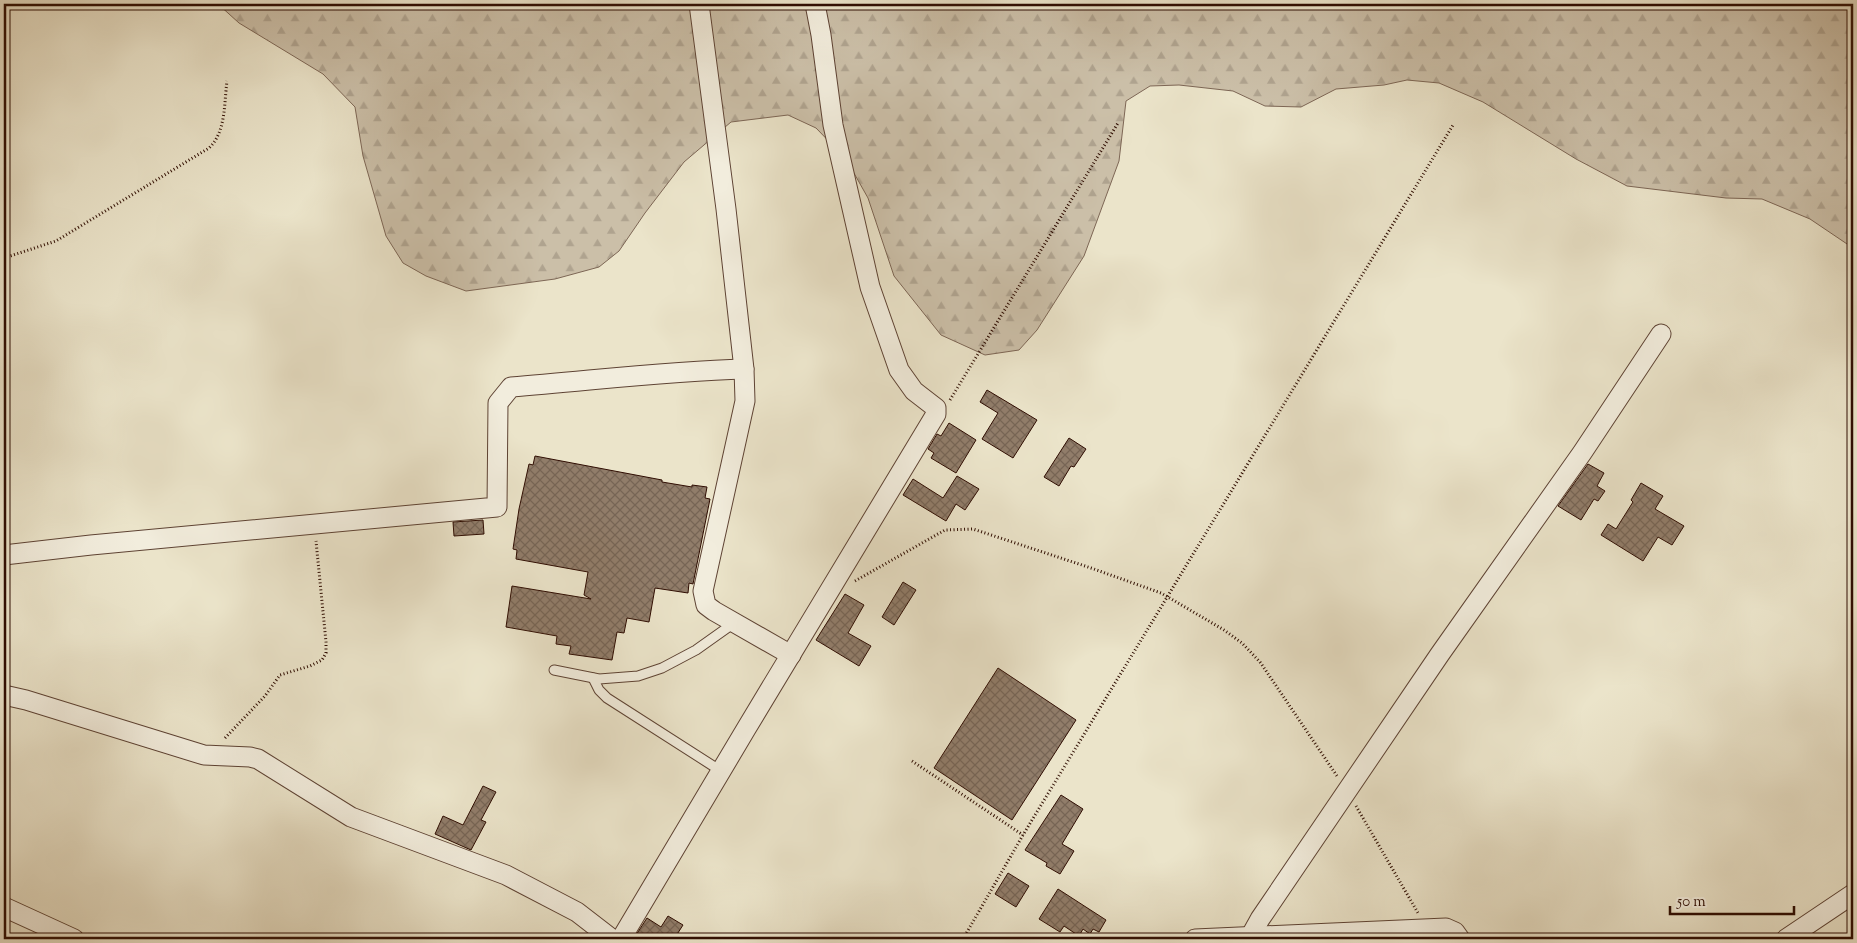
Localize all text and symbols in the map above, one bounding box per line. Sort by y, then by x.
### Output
scale bar [1670,883,1793,915]
text: 50 m [1676,892,1706,913]

